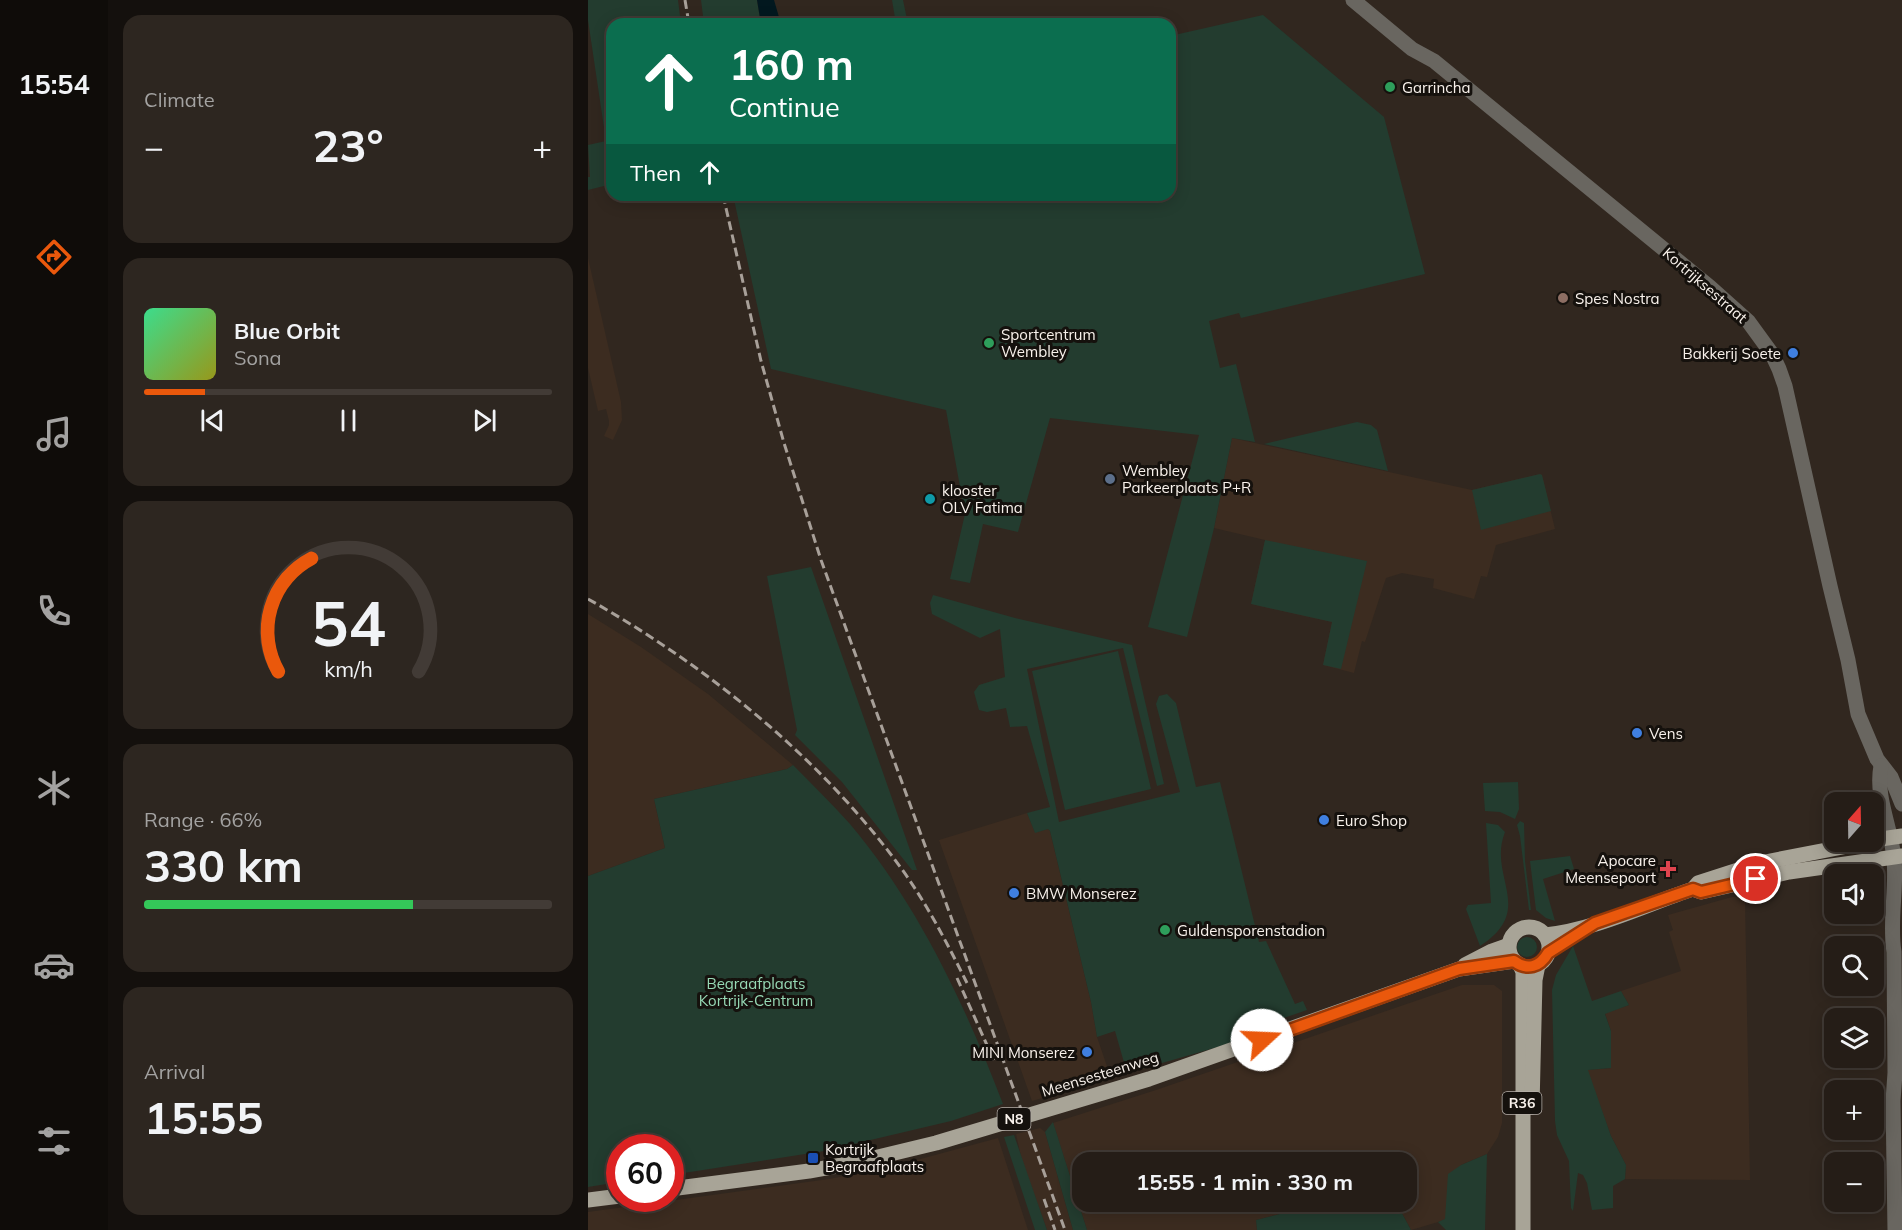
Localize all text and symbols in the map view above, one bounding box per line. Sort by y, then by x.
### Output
text: 160 m [729,38,854,91]
icon: ahead [630,42,708,120]
text: 15:54 [18,67,90,101]
place label: Garrincha [1402,78,1470,97]
marker: Garrincha [1383,80,1397,94]
text: Climate [144,87,215,112]
text: Continue [729,90,840,124]
text: 23° [312,117,384,173]
text: − [144,126,164,167]
text: + [532,126,552,167]
icon: ahead [693,156,726,189]
text: Then [630,159,681,187]
icon: directions [33,236,75,278]
street label: Kortrijksestraat [1659,243,1751,327]
place label: Spes Nostra [1575,289,1660,308]
marker: Spes Nostra [1556,291,1570,305]
text: Blue Orbit [234,317,340,345]
place label: Sportcentrum Wembley [1001,325,1096,361]
marker: Sportcentrum Wembley [982,336,996,350]
place label: Bakkerij Soete [1682,344,1781,363]
text: Sona [234,345,282,370]
marker: Bakkerij Soete [1786,346,1800,360]
icon: previous [196,404,229,437]
icon: pause [332,404,365,437]
icon: next [468,404,501,437]
icon: music [33,413,75,455]
place label: Wembley Parkeerplaats P+R [1122,461,1251,497]
marker: Wembley Parkeerplaats P+R [1103,472,1117,486]
place label: klooster OLV Fatima [942,481,1023,517]
marker: klooster OLV Fatima [923,492,937,506]
text: 54 [311,583,385,662]
icon: phone [33,590,75,632]
text: km/h [324,655,372,682]
place label: Vens [1649,724,1683,743]
marker: Vens [1630,726,1644,740]
icon: climate [33,767,75,809]
north arrow [1824,792,1884,852]
map controls [1824,792,1884,1212]
text: Range · 66% [144,807,262,832]
place label: Euro Shop [1336,811,1407,830]
marker: Euro Shop [1317,813,1331,827]
text: 330 km [144,837,303,893]
place label: Apocare Meensepoort [1565,851,1656,887]
pin [1730,853,1781,904]
marker: Apocare Meensepoort [1661,862,1675,876]
icon: arrive [1739,862,1772,895]
button: sound [1824,864,1884,924]
place label: BMW Monserez [1026,884,1137,903]
marker: BMW Monserez [1007,886,1021,900]
place label: Guldensporenstadion [1177,921,1325,940]
marker: Guldensporenstadion [1158,923,1172,937]
button: search [1824,936,1884,996]
icon: car [33,944,75,986]
park label: Begraafplaats Kortrijk-Centrum [699,974,813,1010]
position arrow [1230,1008,1294,1072]
button: layers [1824,1008,1884,1068]
place label: MINI Monserez [972,1043,1075,1062]
marker: MINI Monserez [1080,1045,1094,1059]
street label: Meensesteenweg [1039,1047,1161,1101]
text: Arrival [144,1059,205,1084]
button: + [1824,1080,1884,1140]
text: 15:55 [144,1089,263,1145]
road number: R36 [1502,1092,1542,1114]
road number: N8 [998,1108,1030,1130]
icon: filters [33,1120,75,1162]
speed limit sign: 60 [606,1134,684,1212]
place label: Kortrijk Begraafplaats [825,1140,924,1176]
marker: Kortrijk Begraafplaats [806,1151,820,1165]
button: − [1824,1152,1884,1212]
text: 15:55 · 1 min · 330 m [1136,1168,1353,1196]

